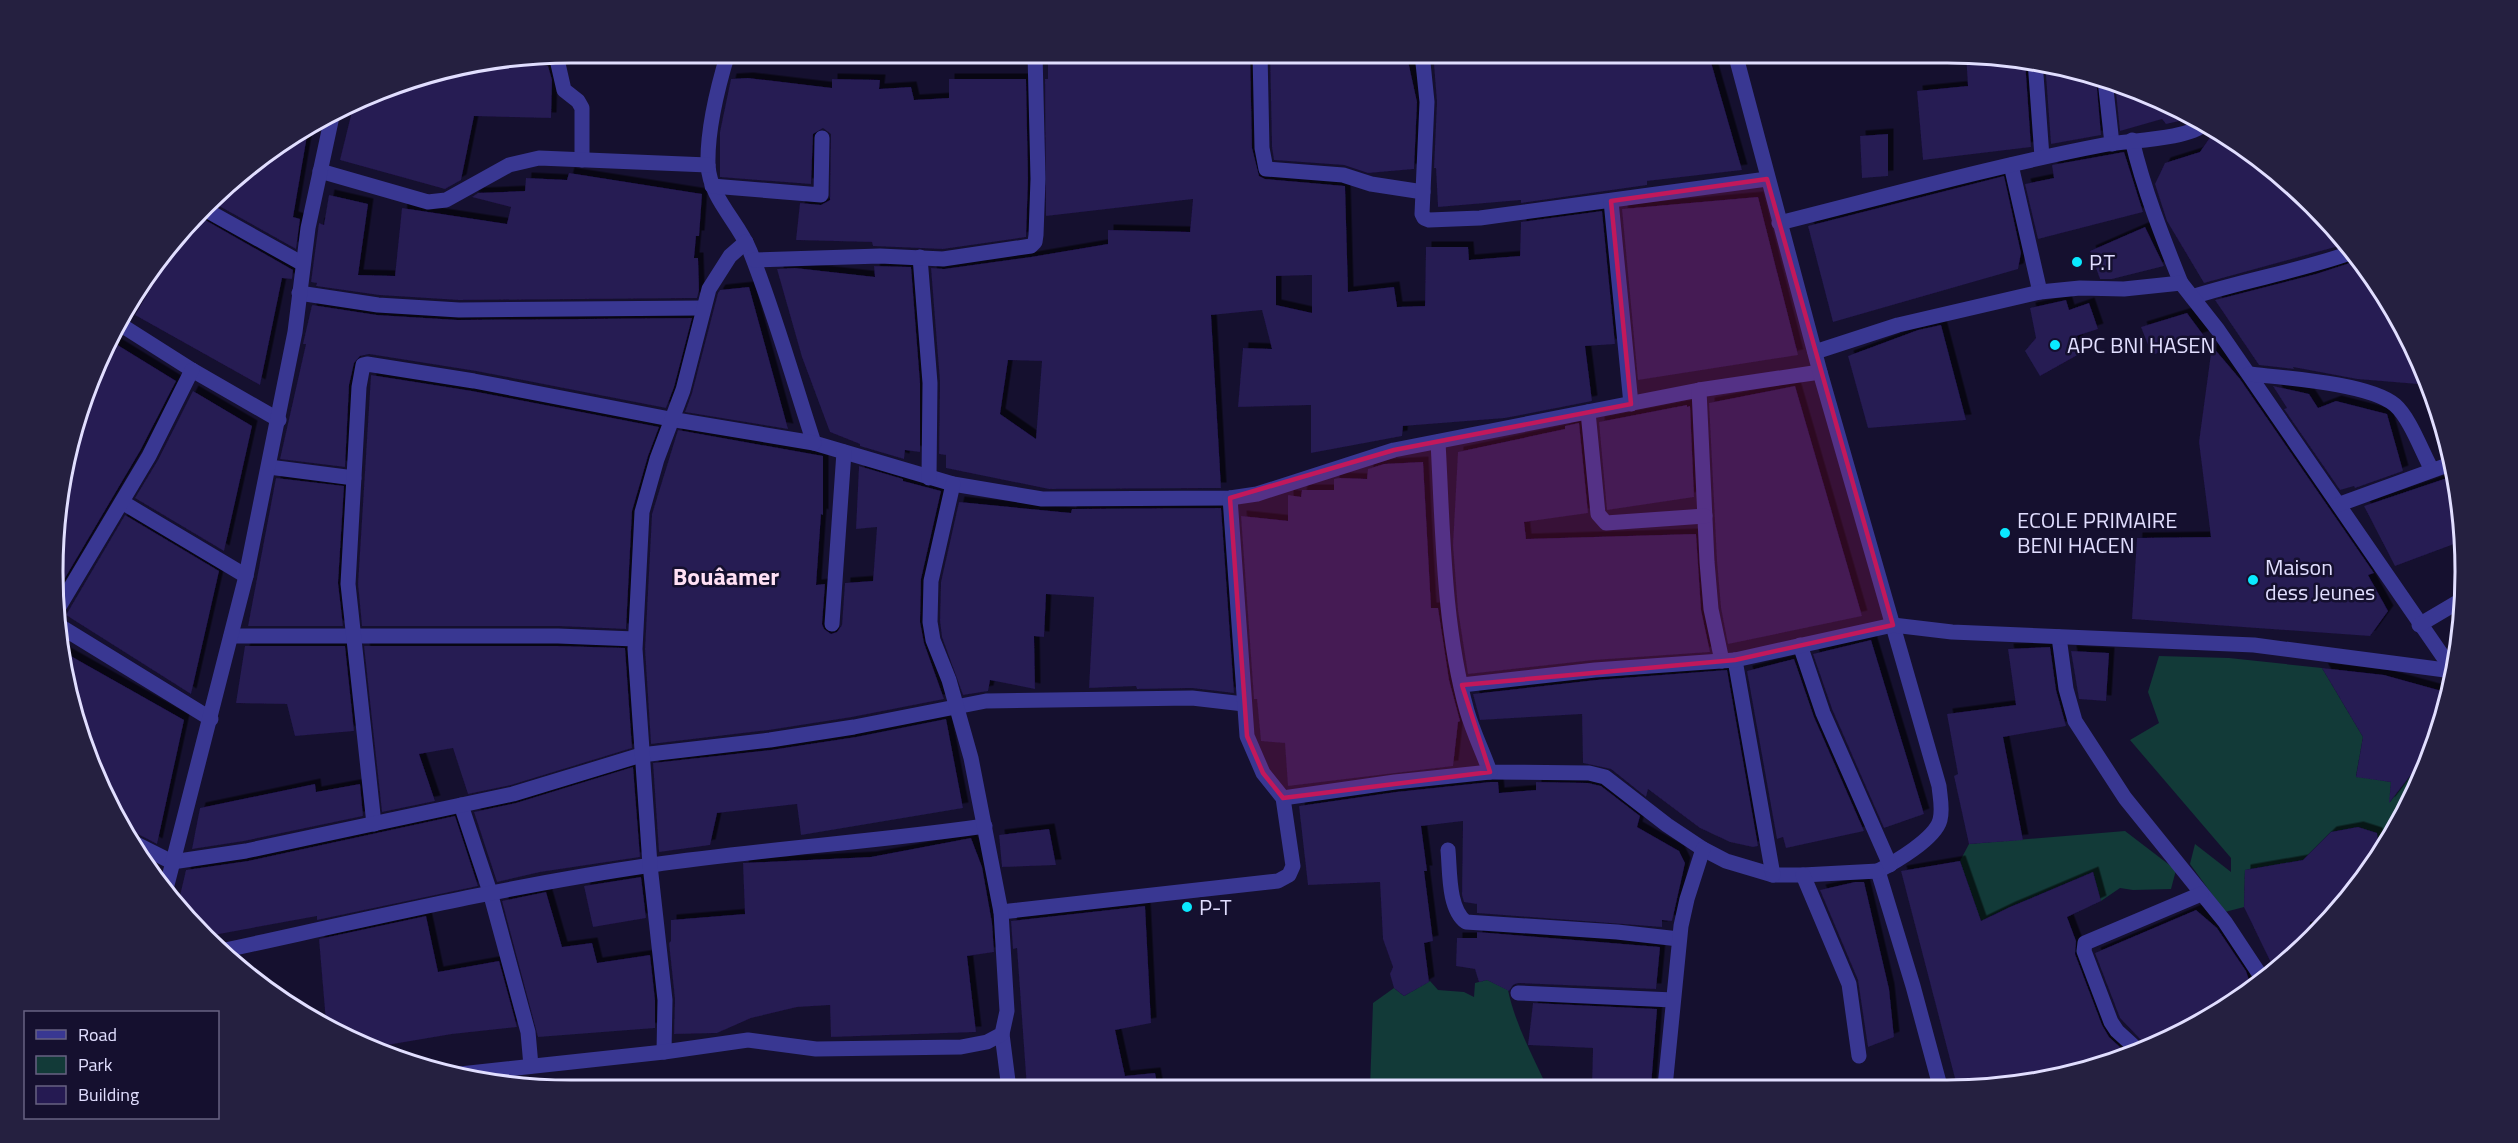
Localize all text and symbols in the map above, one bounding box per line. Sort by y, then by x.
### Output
place label: P.T [2089,245,2116,279]
marker: P.T [2070,255,2084,269]
place label: APC BNI HASEN [2067,328,2215,362]
marker: APC BNI HASEN [2048,338,2062,352]
place label: ECOLE PRIMAIRE BENI HACEN [2017,503,2178,562]
marker: ECOLE PRIMAIRE BENI HACEN [1998,526,2012,540]
place label: Maison dess Jeunes [2265,550,2375,609]
district label: Bouâamer [673,558,779,594]
marker: Maison dess Jeunes [2246,573,2260,587]
place label: P-T [1199,890,1232,924]
marker: P-T [1180,900,1194,914]
legend [24,1011,219,1119]
text: Road [78,1021,117,1048]
text: Park [78,1051,113,1078]
text: Building [78,1081,139,1108]

